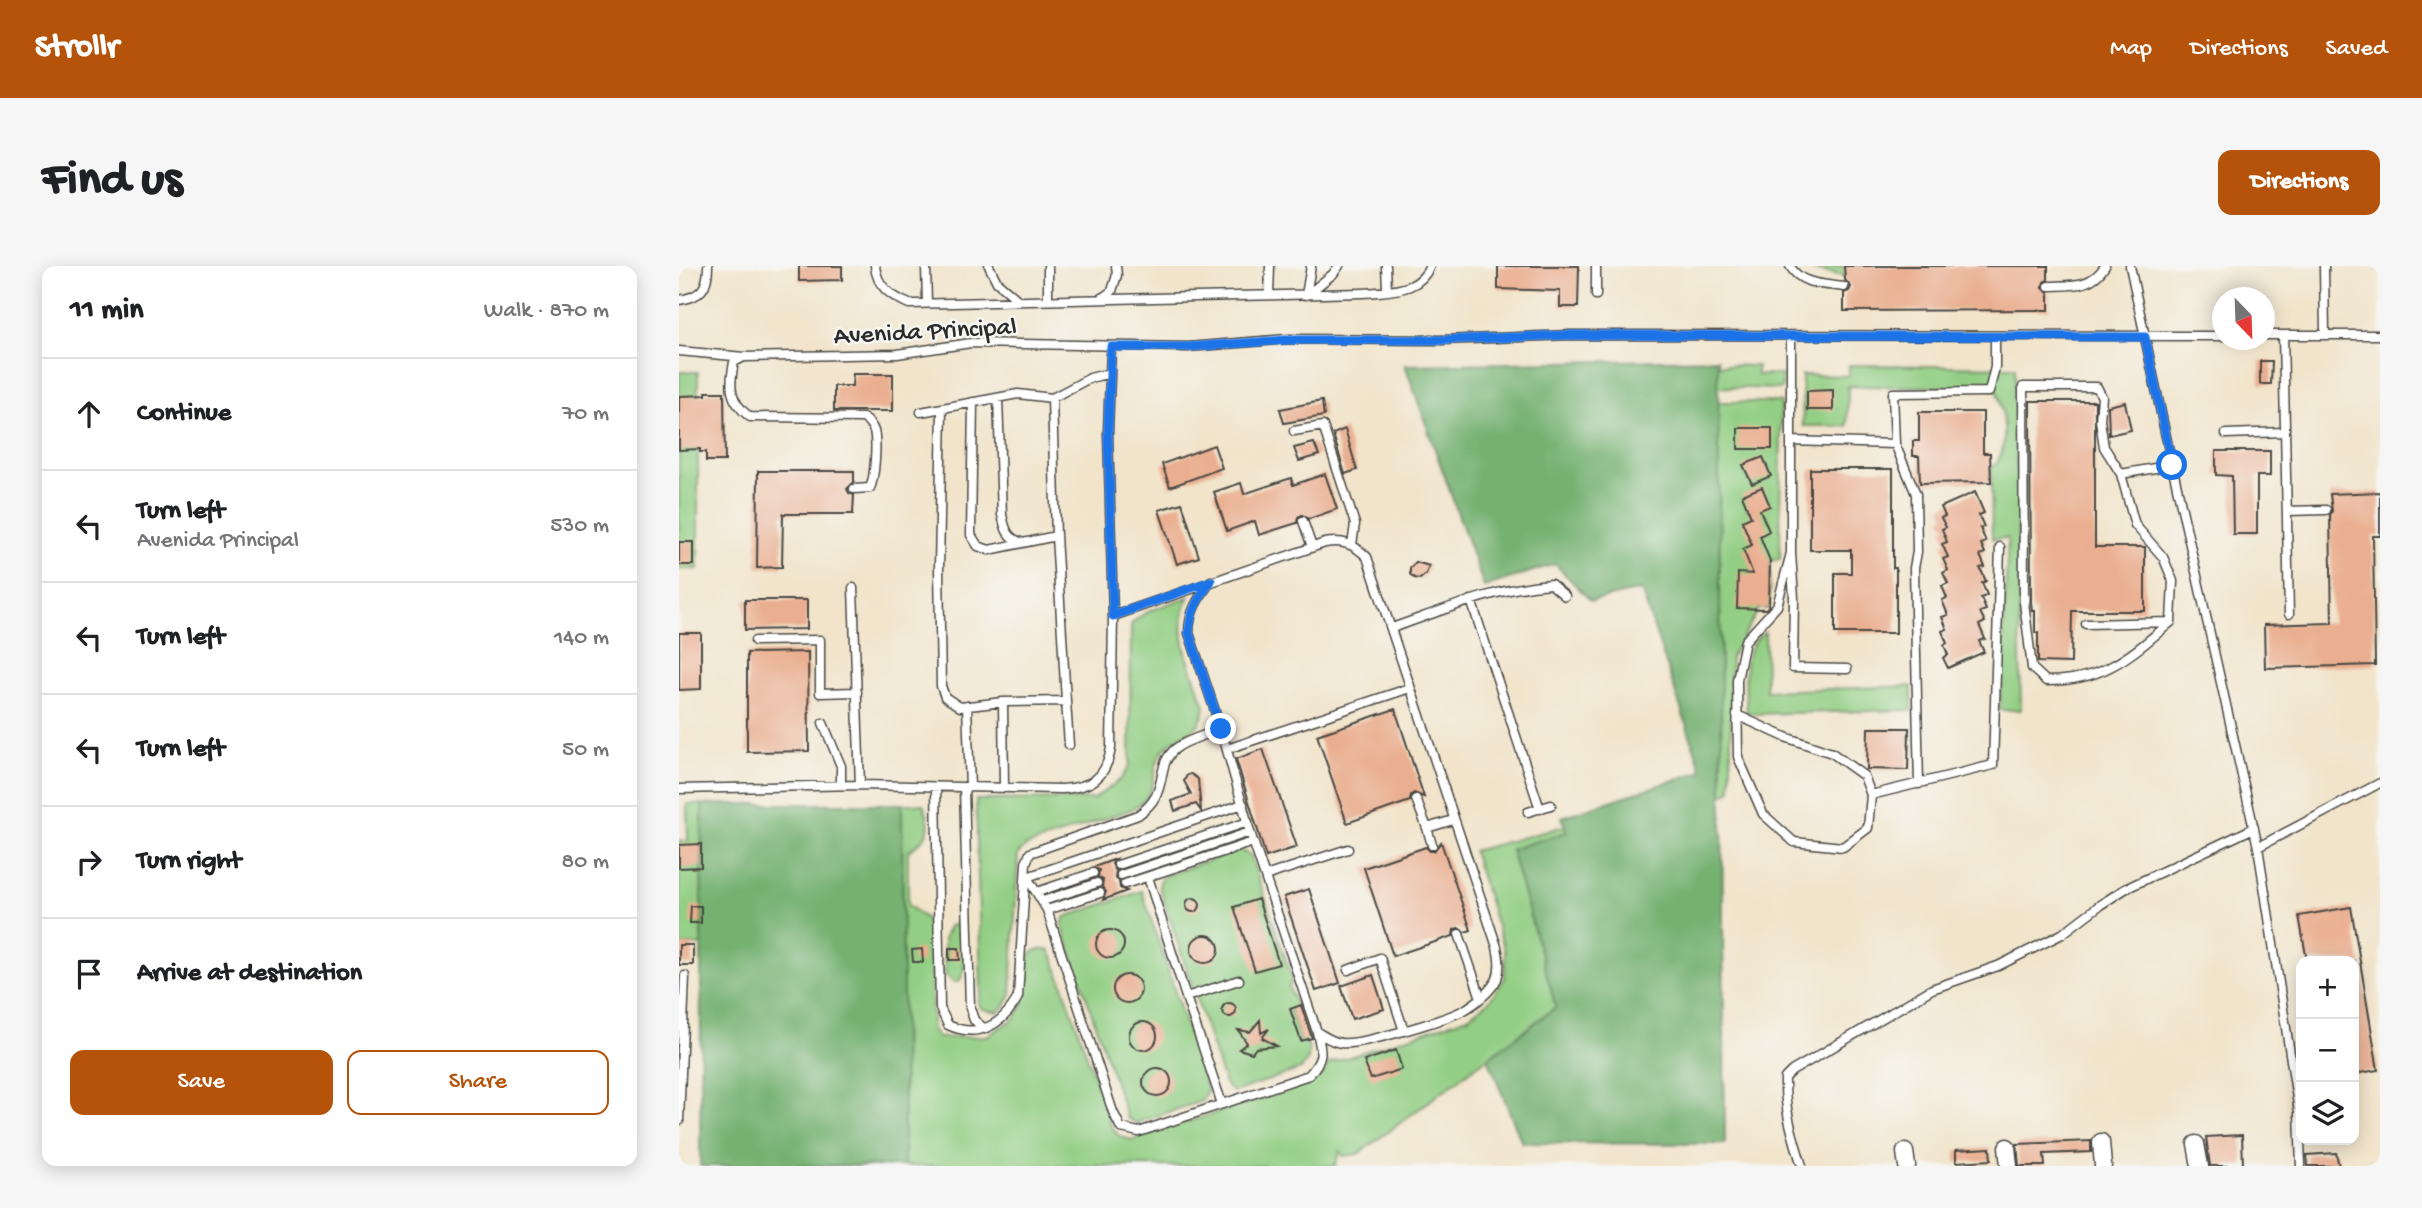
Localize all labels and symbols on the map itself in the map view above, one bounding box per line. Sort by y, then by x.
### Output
north arrow [2212,287,2275,350]
street label: Avenida Principal [833,313,1017,354]
route start [2156,449,2187,480]
route end [1205,713,1236,744]

